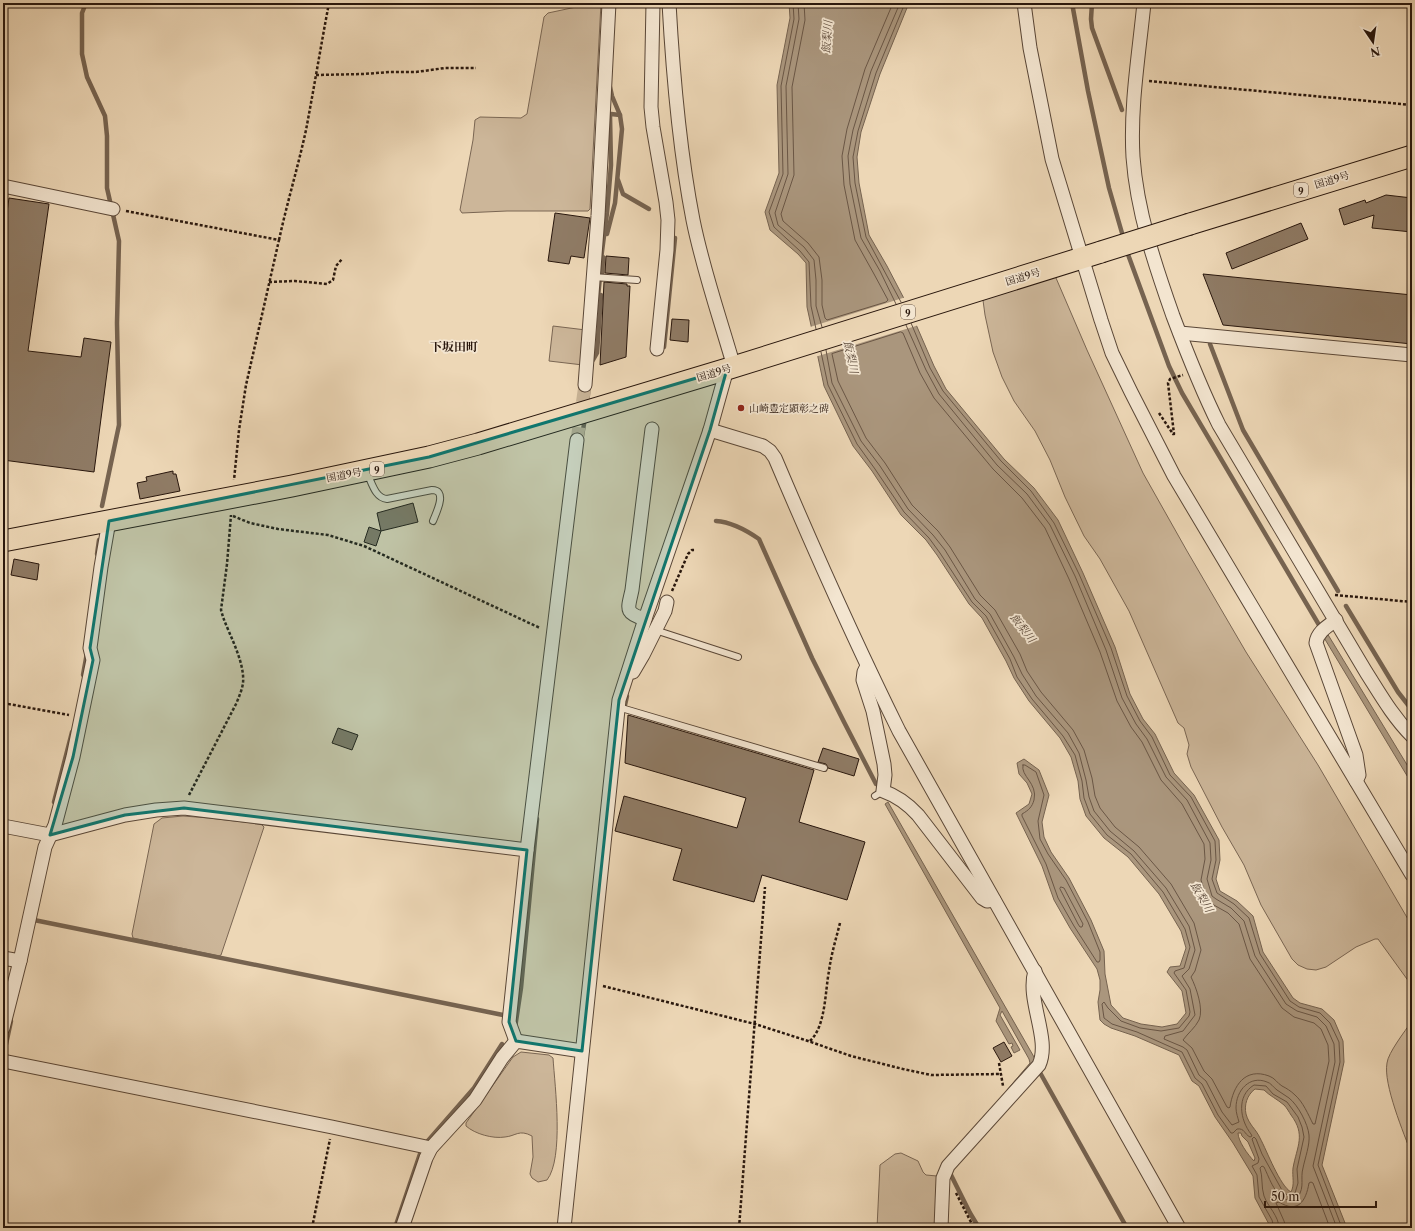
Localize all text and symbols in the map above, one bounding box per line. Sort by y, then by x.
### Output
water label: 飯梨川 [819,19,835,54]
north arrow [1353,22,1393,62]
text: N [1369,44,1381,60]
street label: 国道9号 [1313,169,1351,191]
road number: 9 [1294,183,1308,197]
street label: 国道9号 [1004,266,1042,288]
road number: 9 [901,305,915,319]
district label: 下坂田町 [430,339,478,354]
water label: 飯梨川 [841,339,861,376]
street label: 国道9号 [695,362,733,384]
place label: 山崎豊定顕彰之碑 [749,402,829,415]
marker: 山崎豊定顕彰之碑 [736,403,746,413]
road number: 9 [370,462,384,476]
street label: 国道9号 [325,465,363,485]
water label: 飯梨川 [1007,611,1039,646]
water label: 飯梨川 [1188,879,1217,916]
scale bar [1265,1183,1376,1209]
text: 50 m [1271,1189,1300,1204]

